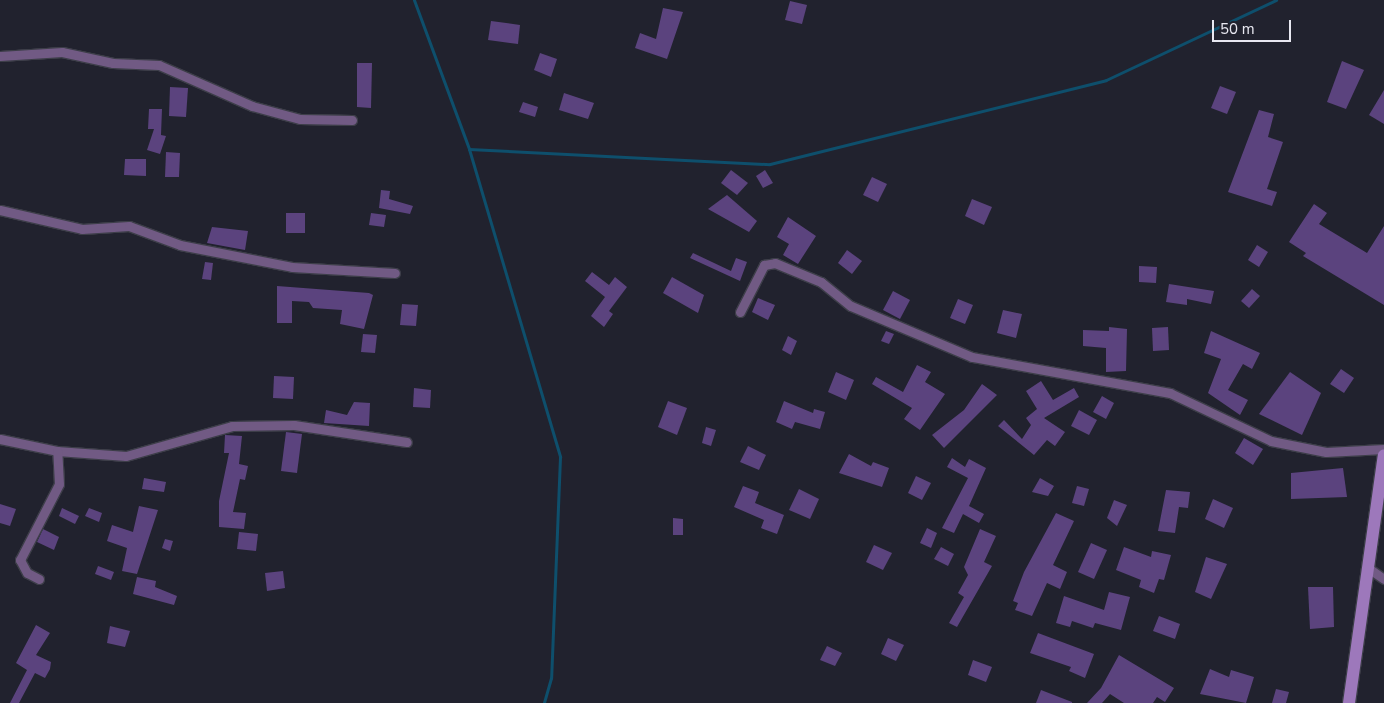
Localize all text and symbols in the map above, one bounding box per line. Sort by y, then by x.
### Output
scale bar [1214,10,1293,42]
text: 50 m [1220,19,1255,39]

